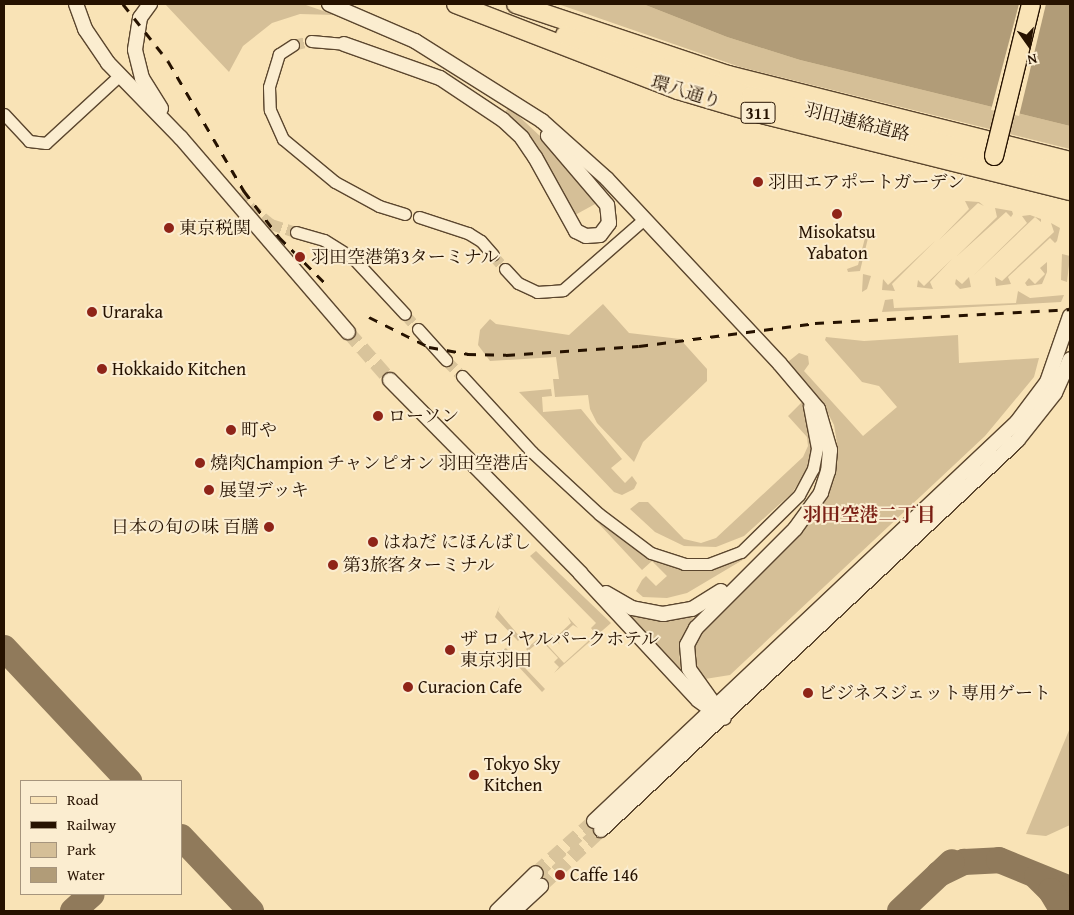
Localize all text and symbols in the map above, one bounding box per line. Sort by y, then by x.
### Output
north arrow [1004,20,1054,70]
text: N [1026,49,1039,70]
street label: 環八通り [648,71,724,113]
street label: 羽田連絡道路 [802,98,912,146]
road number: 311 [740,100,776,126]
place label: 羽田エアポートガーデン [768,171,966,193]
marker: 羽田エアポートガーデン [752,176,764,188]
marker: Misokatsu Yabaton [831,208,843,220]
place label: 東京税関 [179,217,251,239]
marker: 東京税関 [163,222,175,234]
place label: Misokatsu Yabaton [798,222,876,264]
place label: 羽田空港第3ターミナル [311,246,500,268]
marker: 羽田空港第3ターミナル [293,250,307,264]
place label: Uraraka [102,301,163,323]
marker: Uraraka [86,306,98,318]
place label: Hokkaido Kitchen [112,358,246,380]
marker: Hokkaido Kitchen [96,363,108,375]
place label: ローソン [388,405,460,427]
marker: ローソン [372,410,384,422]
place label: 町や [241,419,277,441]
marker: 町や [225,424,237,436]
place label: 燒肉Champion チャンピオン 羽田空港店 [210,452,529,474]
marker: 燒肉Champion チャンピオン 羽田空港店 [194,457,206,469]
place label: 展望デッキ [219,479,309,501]
marker: 展望デッキ [203,484,215,496]
district label: 羽田空港二丁目 [803,504,935,526]
place label: 日本の旬の味 百膳 [111,516,259,538]
marker: 日本の旬の味 百膳 [263,521,275,533]
place label: はねだ にほんばし [383,531,531,553]
marker: はねだ にほんばし [367,536,379,548]
place label: 第3旅客ターミナル [343,554,496,576]
marker: 第3旅客ターミナル [327,559,339,571]
place label: ザ ロイヤルパークホテル 東京羽田 [460,629,662,672]
marker: ザ ロイヤルパークホテル 東京羽田 [444,644,456,656]
place label: Curacion Cafe [418,676,522,698]
marker: Curacion Cafe [402,681,414,693]
place label: ビジネスジェット専用ゲート [818,682,1052,704]
marker: ビジネスジェット専用ゲート [802,687,814,699]
place label: Tokyo Sky Kitchen [484,754,560,796]
marker: Tokyo Sky Kitchen [468,769,480,781]
legend [20,780,182,895]
text: Road [67,789,98,810]
text: Railway [67,814,116,835]
text: Park [67,839,96,860]
text: Water [67,864,105,885]
place label: Caffe 146 [570,864,638,886]
marker: Caffe 146 [554,869,566,881]

